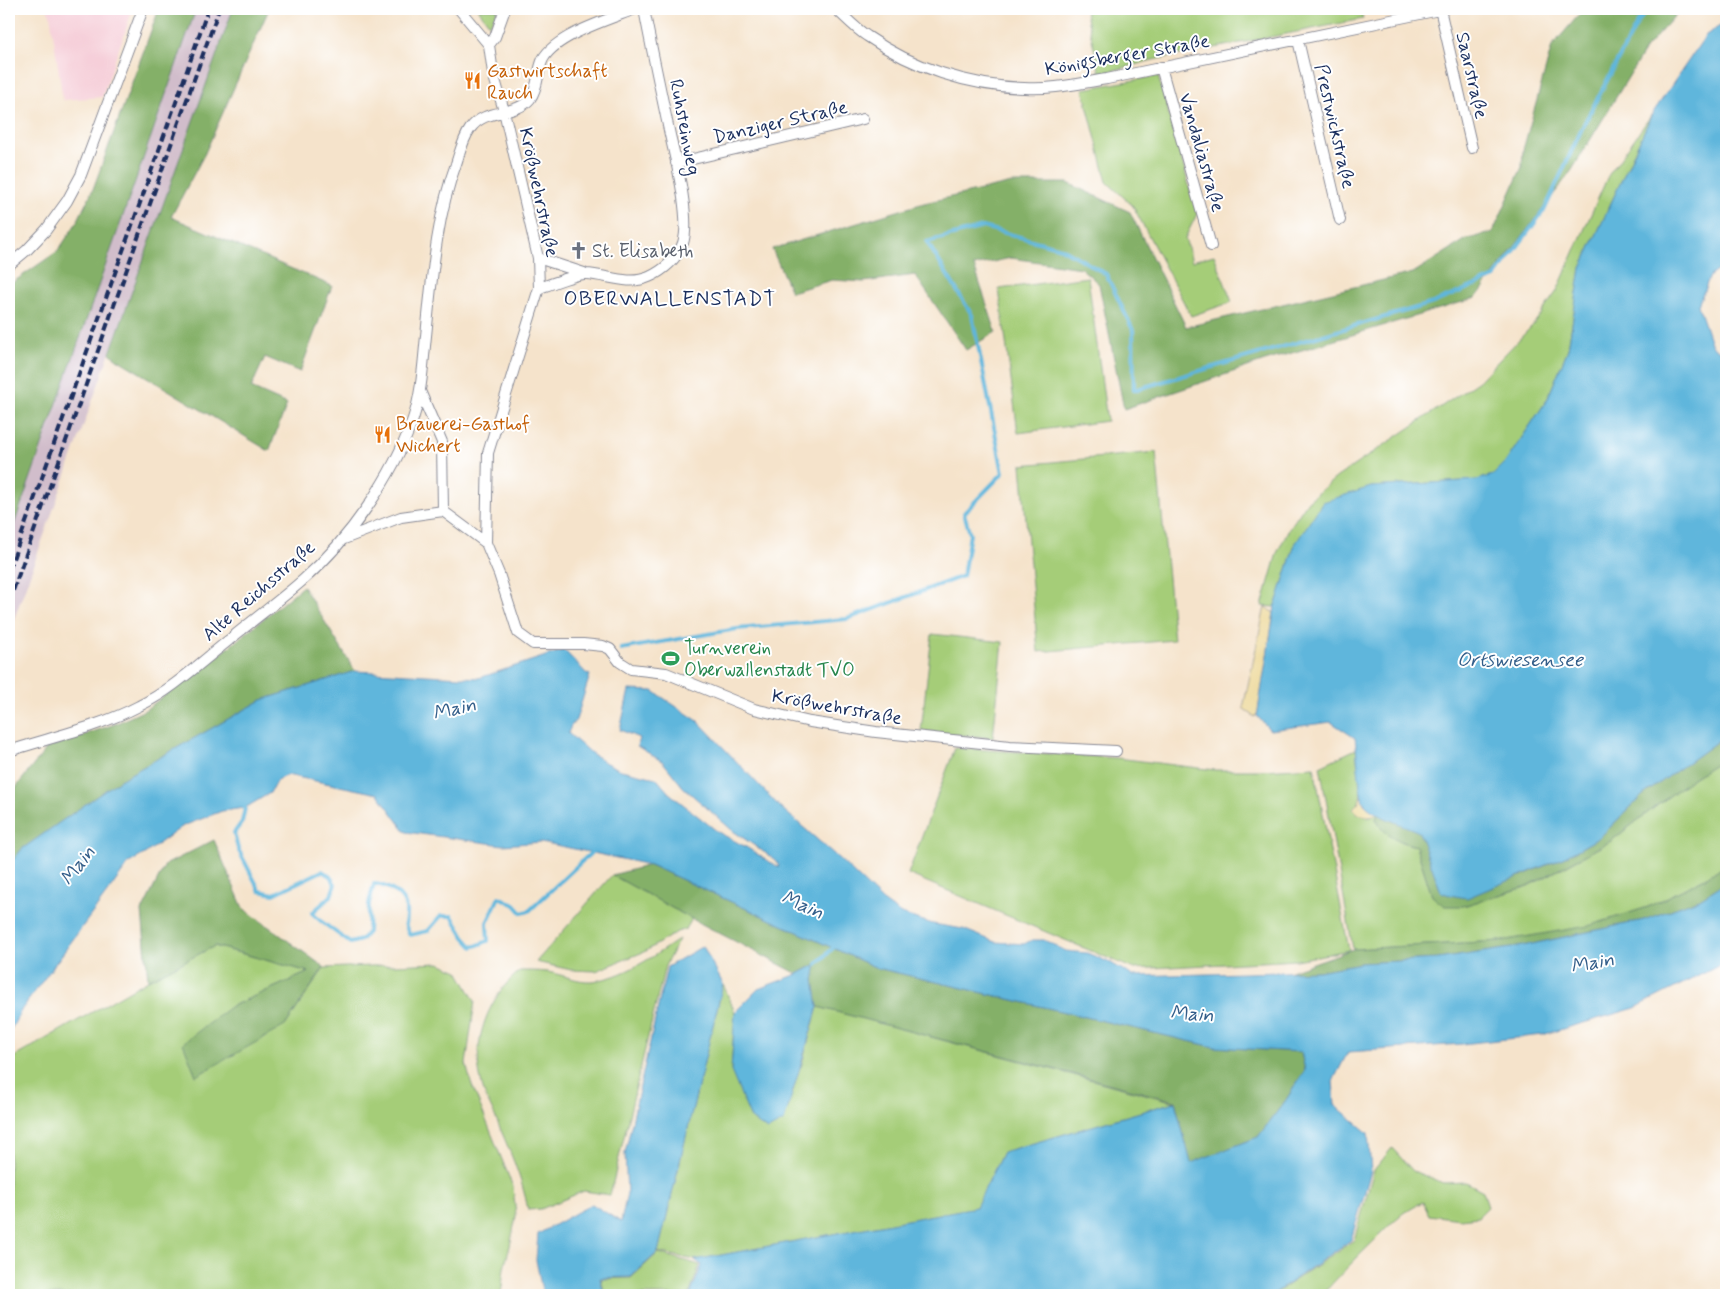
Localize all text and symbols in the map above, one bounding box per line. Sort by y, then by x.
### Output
street label: Königsberger Straße [1043,29,1212,85]
street label: Saarstraße [1449,30,1494,121]
place label: Gastwirtschaft Rauch [487,59,608,106]
street label: Prestwickstraße [1308,62,1361,191]
restaurant icon: Gastwirtschaft Rauch [463,71,483,91]
street label: Ruhsteinweg [661,77,706,178]
street label: Vandaliastraße [1173,90,1230,215]
street label: Danziger Straße [711,95,850,151]
street label: Krößwehrstraße [513,125,564,259]
place label: St. Elisabeth [592,239,693,264]
church icon: St. Elisabeth [568,240,588,260]
district label: OBERWALLENSTADT [563,285,777,313]
place label: Brauerei-Gasthof Wichert [396,412,530,459]
restaurant icon: Brauerei-Gasthof Wichert [372,424,392,444]
street label: Alte Reichsstraße [197,535,321,647]
place label: Turnverein Oberwallenstadt TVO [684,636,855,683]
water label: Ortswiesensee [1457,647,1584,674]
sports icon: Turnverein Oberwallenstadt TVO [660,648,680,668]
street label: Krößwehrstraße [770,684,904,731]
water label: Main [430,691,479,728]
water label: Main [54,840,102,891]
water label: Main [777,884,828,927]
water label: Main [1568,946,1616,981]
water label: Main [1169,1000,1215,1029]

